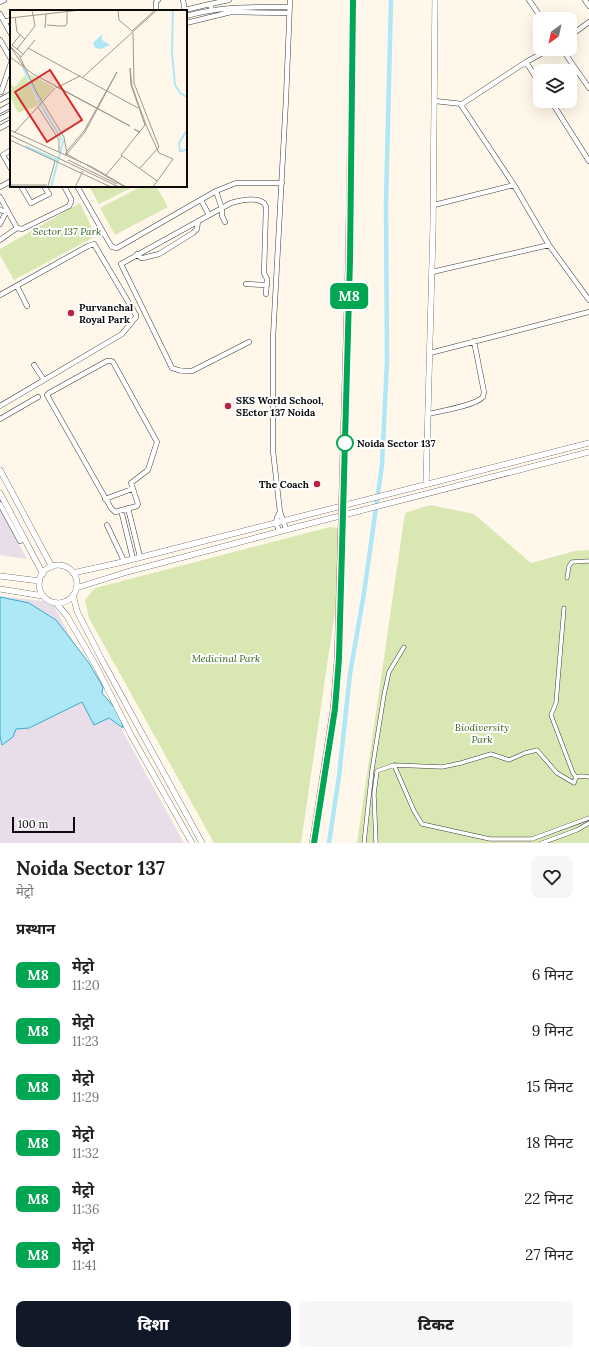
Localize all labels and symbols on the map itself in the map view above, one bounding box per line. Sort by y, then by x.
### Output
inset map [10,10,187,187]
north arrow [533,12,577,56]
park label: Sector 137 Park [33,225,101,238]
line badge: M8 [331,283,367,309]
place label: Purvanchal Royal Park [79,301,133,326]
marker: Purvanchal Royal Park [66,308,76,318]
place label: SKS World School, SEctor 137 Noida [236,394,324,419]
marker: SKS World School, SEctor 137 Noida [223,401,233,411]
marker: Noida Sector 137 [336,434,354,452]
place label: Noida Sector 137 [357,437,436,450]
place label: The Coach [259,478,310,491]
marker: The Coach [312,479,322,489]
park label: Medicinal Park [192,652,260,665]
park label: Biodiversity Park [455,721,509,746]
scale bar [12,815,75,834]

